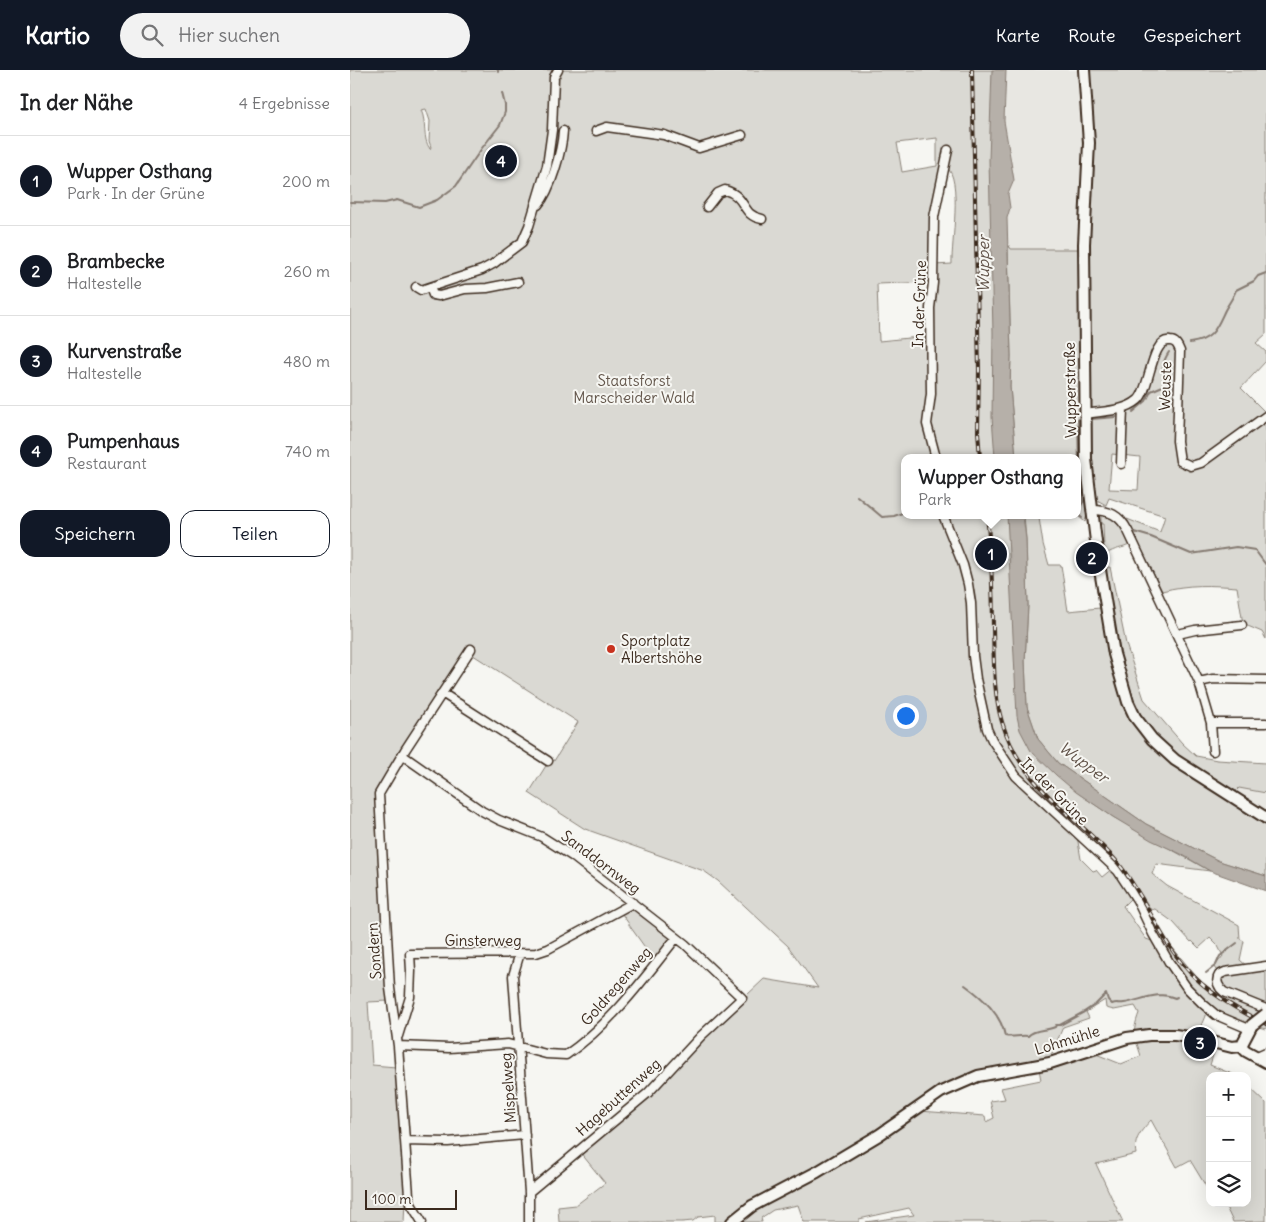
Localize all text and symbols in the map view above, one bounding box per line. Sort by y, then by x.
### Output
search box [120,13,470,58]
text: Kartio [25,20,90,50]
icon: search [138,21,166,49]
text: Hier suchen [178,23,280,47]
text: Karte [996,24,1040,47]
text: Route [1068,24,1115,47]
text: Gespeichert [1143,24,1241,47]
text: In der Nähe [20,89,133,116]
text: 4 Ergebnisse [239,93,330,113]
pin: 4 [485,142,517,180]
text: Wupper Osthang [67,159,212,183]
text: 1 [33,171,39,191]
text: 200 m [282,171,330,191]
text: Park · In der Grüne [67,183,205,203]
water label: Wupper [973,233,993,292]
text: Brambecke [67,249,165,273]
street label: In der Grüne [908,260,930,348]
text: 2 [32,261,40,281]
text: 260 m [284,261,330,281]
text: Haltestelle [67,273,142,293]
text: Kurvenstraße [67,339,182,363]
street label: Wupperstraße [1060,342,1080,438]
text: 3 [31,351,41,371]
text: 480 m [283,351,330,371]
street label: Weuste [1155,361,1175,411]
text: Haltestelle [67,363,142,383]
park label: Staatsforst Marscheider Wald [573,371,695,407]
text: Pumpenhaus [67,429,180,453]
text: 4 [31,441,41,461]
text: 740 m [285,441,330,461]
text: Restaurant [67,453,147,473]
popup [901,454,1081,519]
text: Wupper Osthang [918,465,1064,489]
text: Park [918,489,951,509]
button: Speichern [20,510,170,557]
button: Teilen [180,510,330,557]
pin: 1 [975,535,1007,573]
pin: 2 [1076,539,1108,577]
place label: Sportplatz Albertshöhe [621,631,702,667]
marker: Sportplatz Albertshöhe [605,643,617,655]
your location [893,703,919,729]
water label: Wupper [1055,737,1115,789]
street label: In der Grüne [1017,753,1093,829]
street label: Sanddornweg [558,826,644,898]
street label: Sondern [363,922,385,980]
street label: Ginsterweg [444,931,522,950]
street label: Goldregenweg [577,943,655,1029]
street label: Lohmühle [1032,1021,1102,1059]
pin: 3 [1184,1024,1216,1062]
street label: Mispelweg [496,1052,520,1124]
street label: Hagebuttenweg [572,1054,664,1140]
map controls [1206,1072,1251,1207]
button: + [1206,1072,1251,1117]
button: − [1206,1117,1251,1162]
button: layers [1206,1162,1251,1207]
scale bar [365,1187,458,1210]
text: 100 m [372,1190,412,1208]

